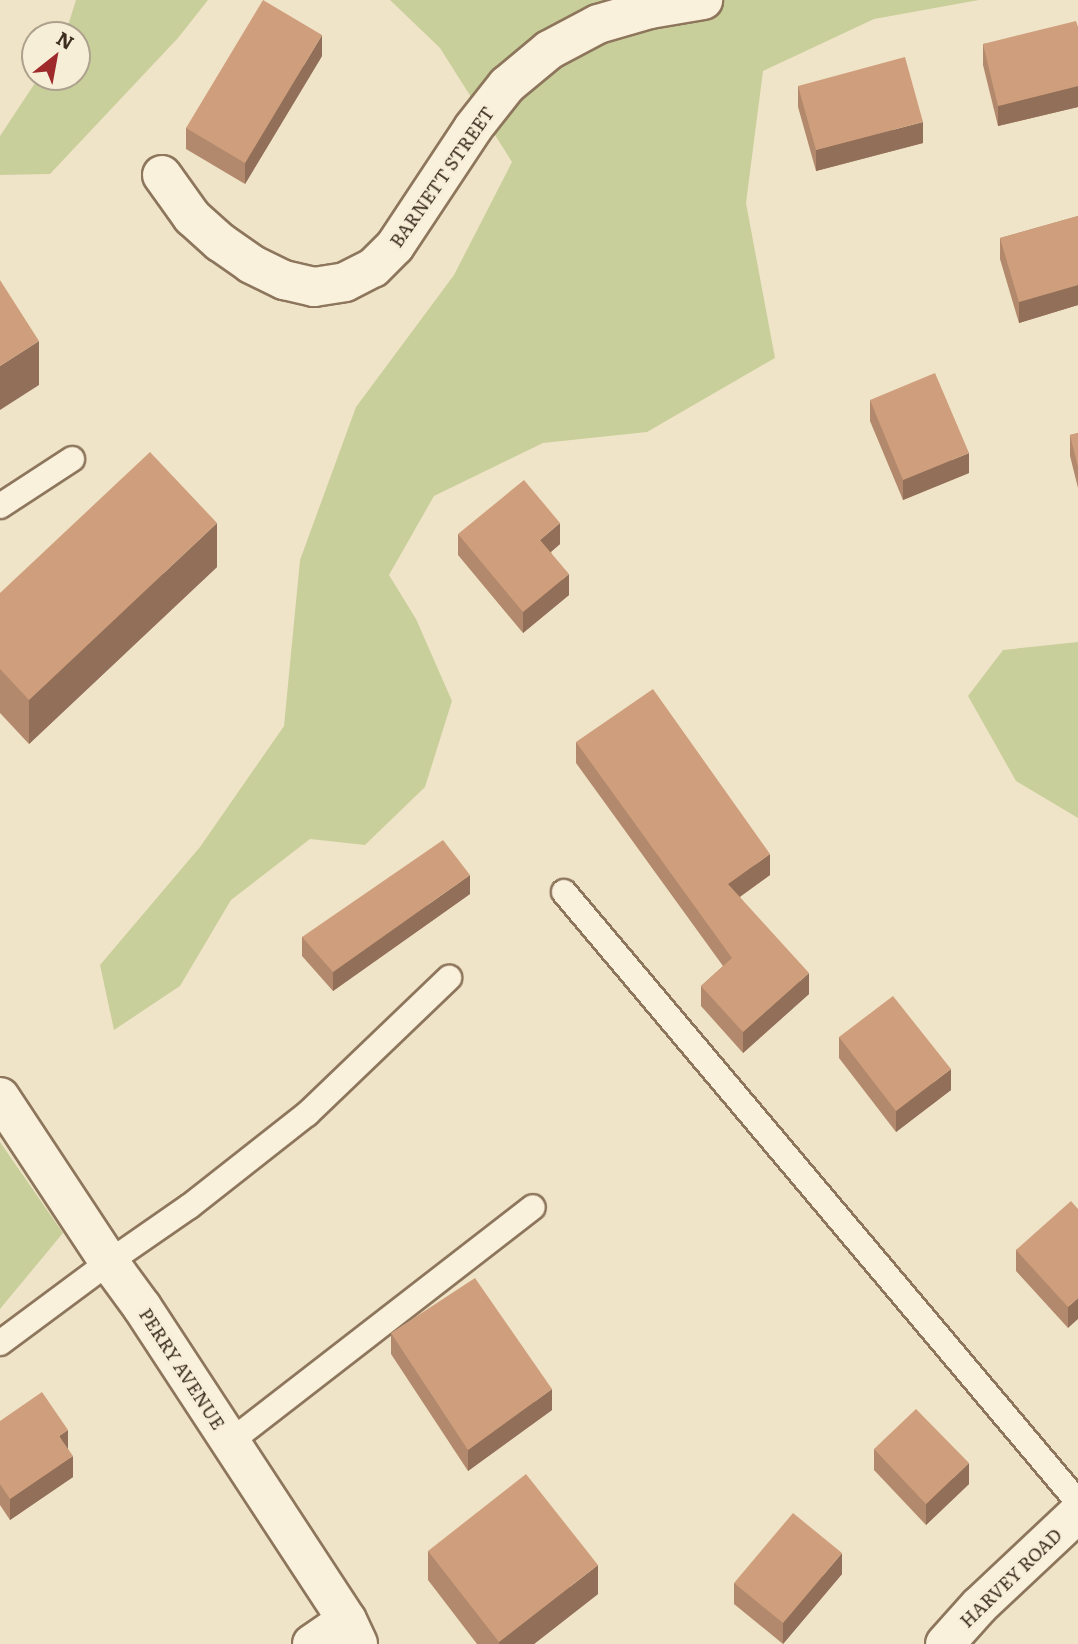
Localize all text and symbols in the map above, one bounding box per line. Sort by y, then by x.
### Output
north arrow [21,21,91,91]
text: N [52,24,80,56]
street label: BARNETT STREET [385,103,499,251]
street label: PERRY AVENUE [135,1304,229,1434]
street label: HARVEY ROAD [956,1524,1066,1632]

